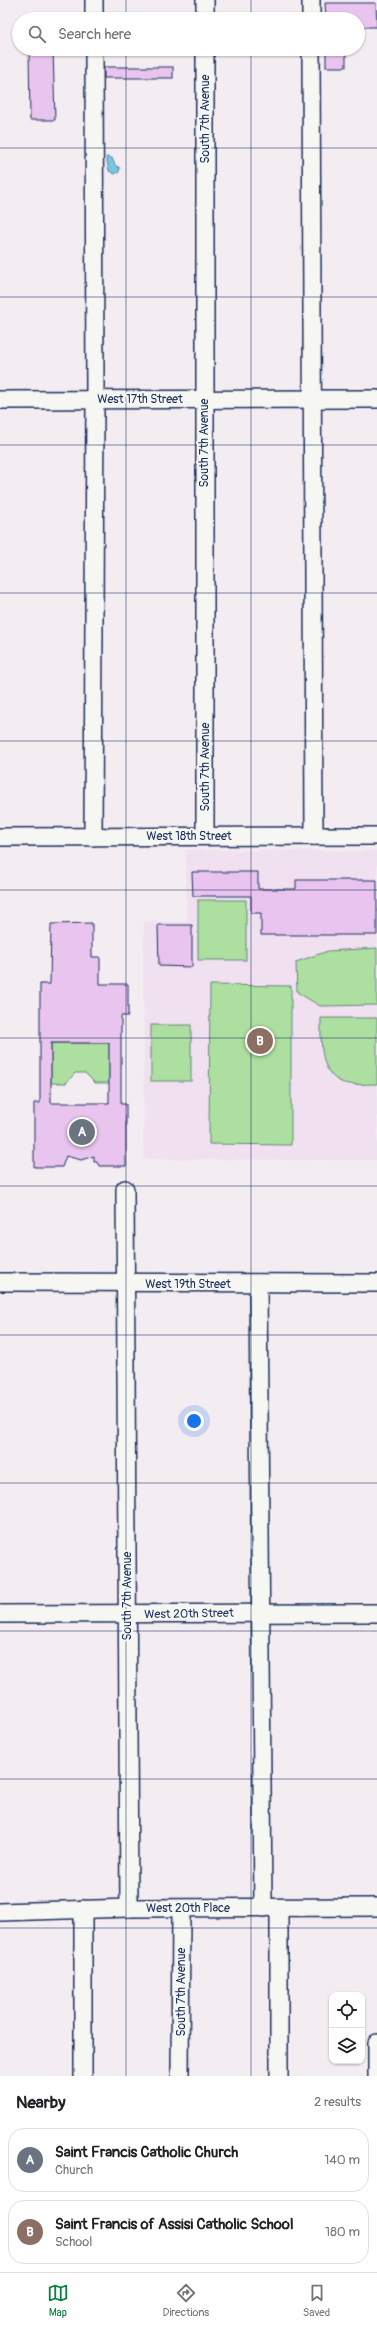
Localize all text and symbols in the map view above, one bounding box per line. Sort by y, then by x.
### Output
search box [12,12,365,56]
icon: search [26,23,48,45]
text: Search here [58,25,131,44]
street label: South 7th Avenue [198,74,213,163]
street label: West 17th Street [97,392,183,407]
street label: South 7th Avenue [197,398,212,487]
street label: South 7th Avenue [198,722,213,811]
street label: West 18th Street [146,829,232,844]
pin: B [247,1026,273,1056]
pin: A [69,1117,95,1147]
street label: West 19th Street [145,1277,231,1292]
your location [184,1411,204,1431]
street label: South 7th Avenue [120,1551,135,1640]
street label: West 20th Street [144,1606,234,1622]
street label: West 20th Place [146,1901,230,1916]
street label: South 7th Avenue [174,1947,189,2036]
map controls [329,1992,365,2064]
button: locate [329,1992,365,2028]
button: layers [329,2028,365,2064]
text: Nearby [16,2092,65,2113]
text: 2 results [314,2094,361,2110]
text: Saint Francis Catholic Church [55,2143,238,2162]
text: A [26,2152,34,2168]
text: 140 m [324,2152,360,2168]
text: Church [55,2162,93,2178]
text: Saint Francis of Assisi Catholic School [55,2215,294,2234]
text: B [26,2224,34,2240]
text: 180 m [325,2224,360,2240]
text: School [55,2234,92,2250]
tab: Map [47,2282,69,2319]
tab: Directions [163,2282,209,2319]
tab: Saved [303,2282,330,2319]

